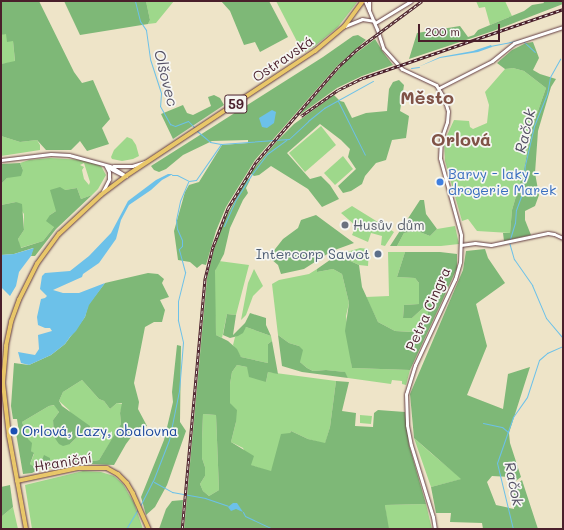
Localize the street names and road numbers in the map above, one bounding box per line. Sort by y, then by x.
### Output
street label: Ostravská [249,32,317,86]
road number: 59 [224,93,248,115]
street label: Petra Cingra [402,265,454,353]
street label: Hraniční [33,449,93,475]

